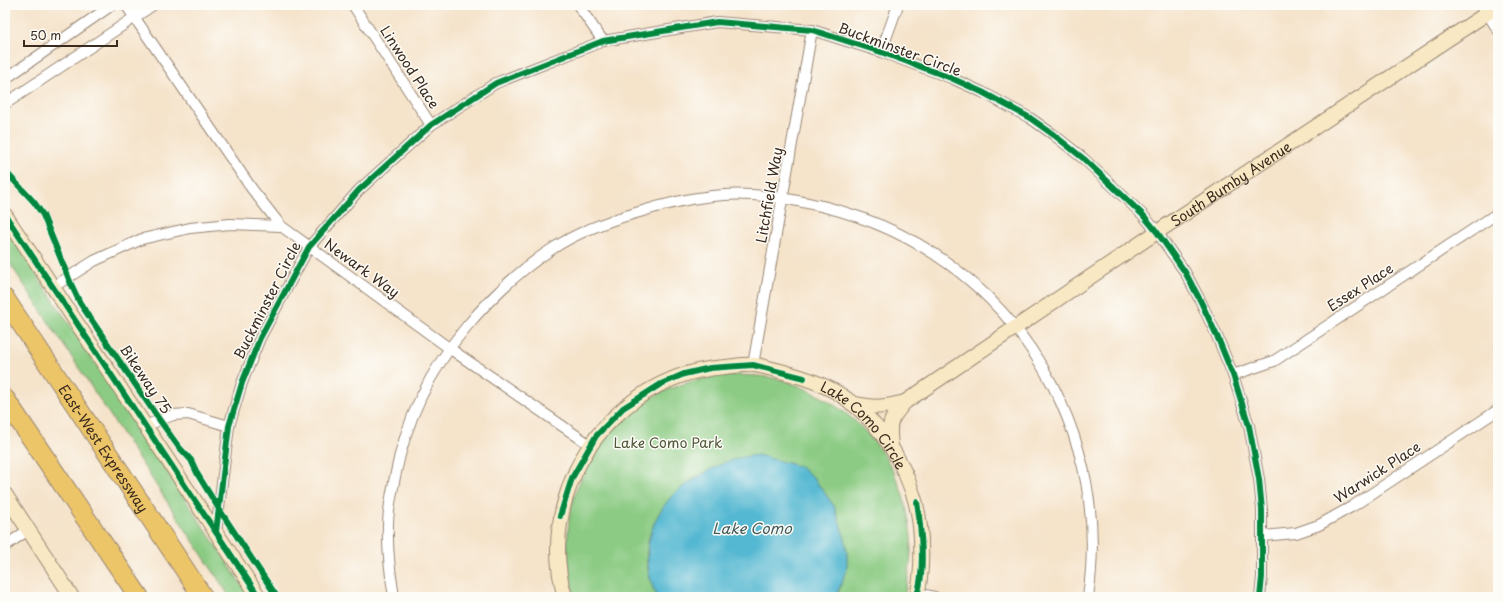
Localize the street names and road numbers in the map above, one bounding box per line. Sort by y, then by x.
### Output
street label: Buckminster Circle [835,17,965,81]
street label: Linwood Place [375,21,445,113]
street label: South Bumby Avenue [1166,135,1295,231]
street label: Litchfield Way [750,145,788,245]
street label: Newark Way [320,233,404,303]
street label: Buckminster Circle [228,237,306,363]
street label: Essex Place [1323,258,1397,316]
street label: Bikeway 75 [115,340,177,418]
street label: Lake Como Circle [817,375,912,473]
street label: East-West Expressway [54,380,154,516]
street label: Warwick Place [1330,436,1424,508]

